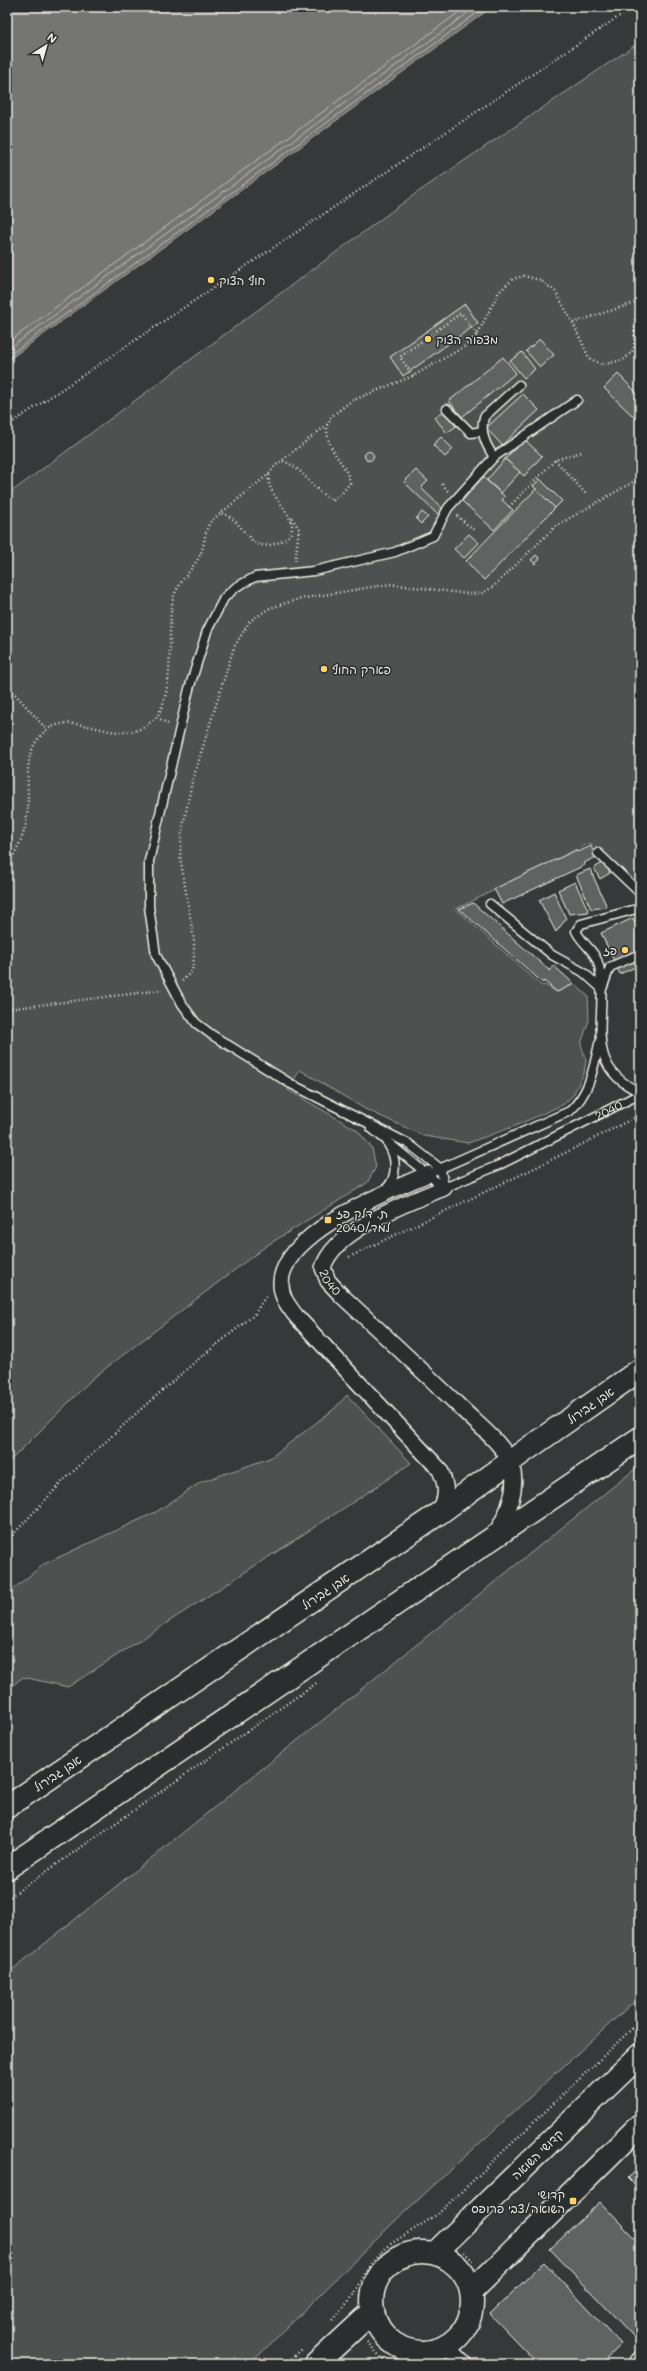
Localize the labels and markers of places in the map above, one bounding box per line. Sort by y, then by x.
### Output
place label: חוף הצוק [219,272,266,288]
marker: חוף הצוק [206,275,216,285]
place label: מצפור הצוק [436,331,498,347]
marker: מצפור הצוק [423,334,433,344]
place label: פארק החוף [332,661,391,677]
marker: פארק החוף [319,664,329,674]
place label: פז [603,942,617,958]
marker: פז [620,945,630,955]
place label: ת. דלק פז למד/2040 [336,1205,392,1235]
marker: ת. דלק פז למד/2040 [323,1215,333,1225]
place label: קדושי השואה/צבי פרופס [471,2186,565,2216]
marker: קדושי השואה/צבי פרופס [568,2196,578,2206]

